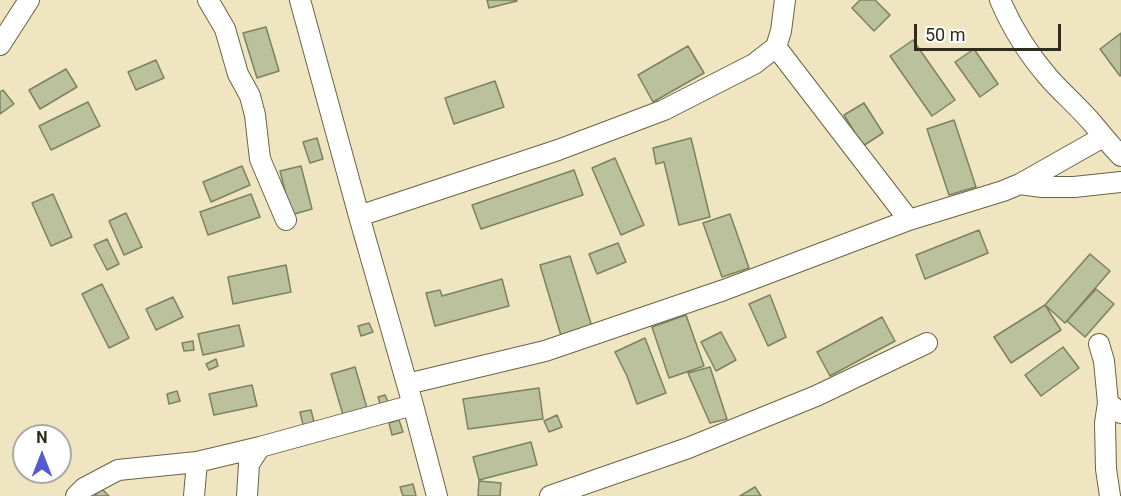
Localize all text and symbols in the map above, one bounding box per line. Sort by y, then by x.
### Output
scale bar [917,12,1064,50]
text: 50 m [925,24,965,45]
north arrow [12,424,72,484]
text: N [36,428,48,447]

